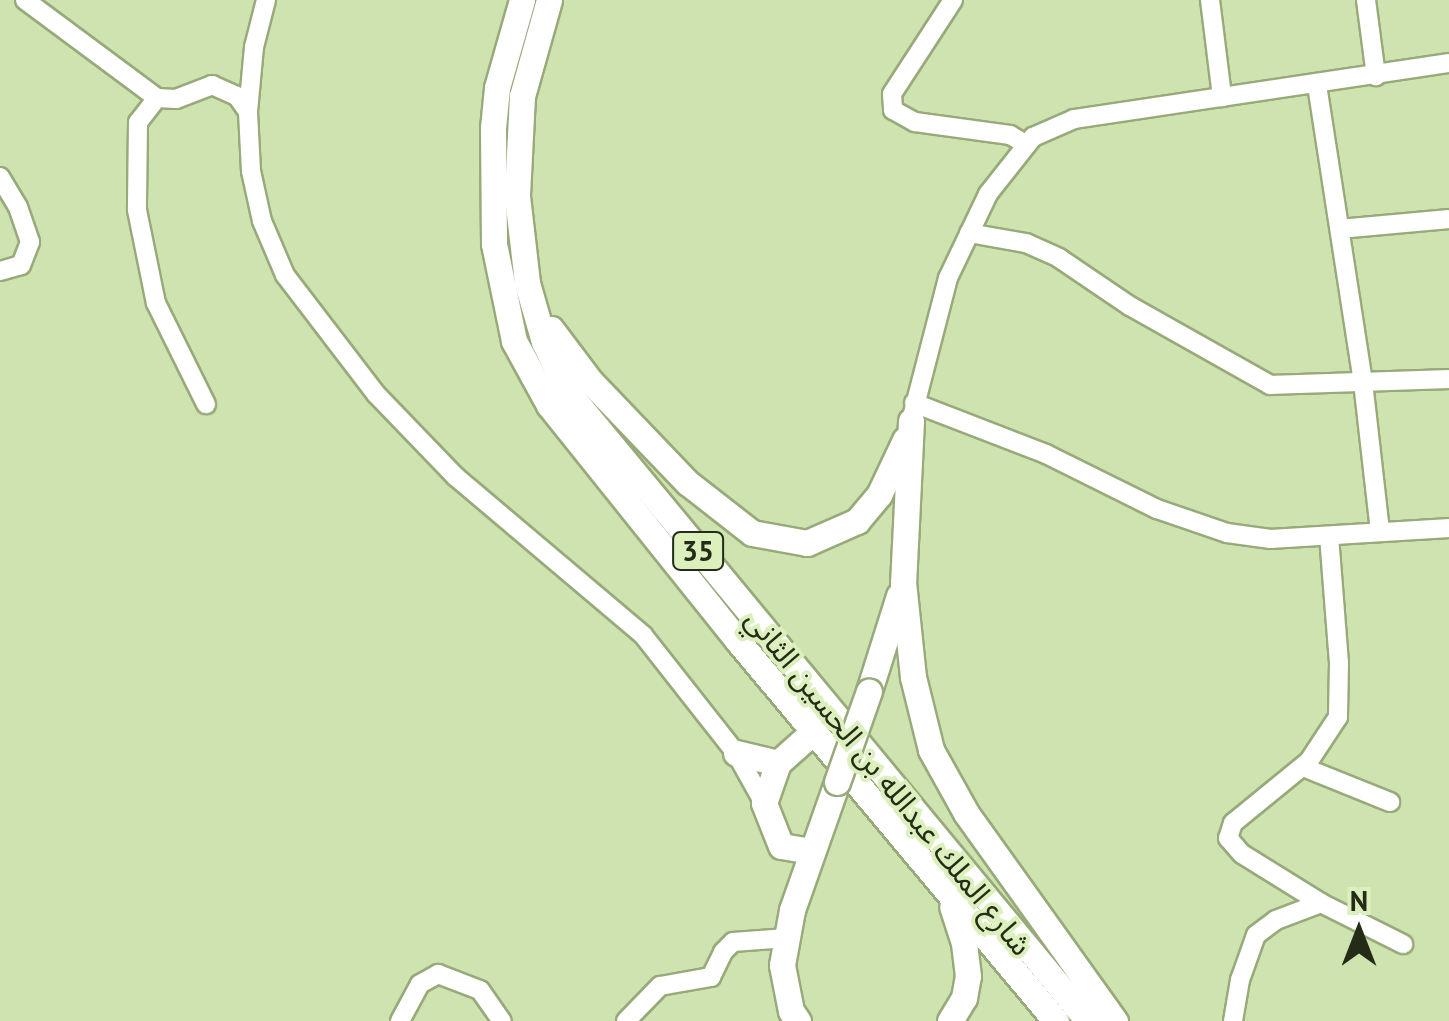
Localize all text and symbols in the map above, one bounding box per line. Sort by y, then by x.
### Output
road number: 35 [670,528,726,574]
street label: شارع الملك عبدالله بن الحسين الثاني [738,602,1040,962]
north arrow [1309,881,1409,981]
text: N [1350,882,1368,919]

